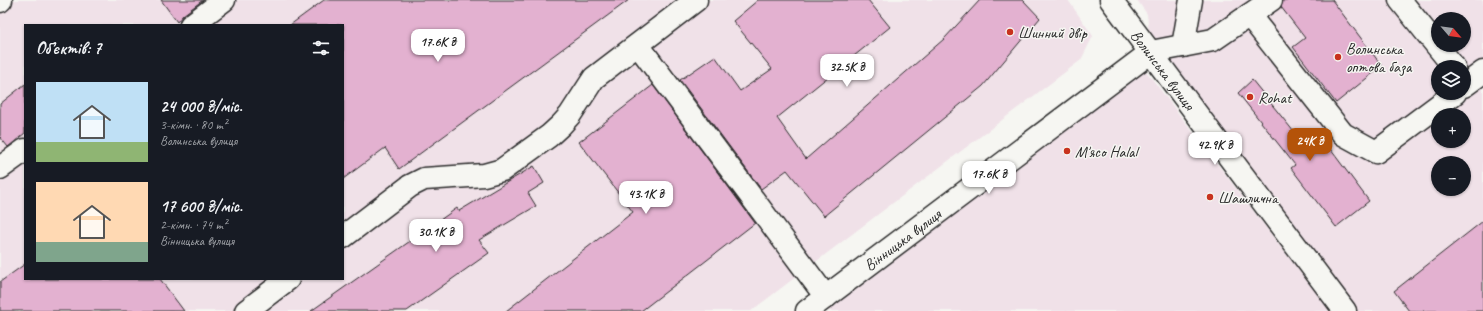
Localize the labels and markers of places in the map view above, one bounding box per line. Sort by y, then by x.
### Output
place label: Шинний двір [1018,23,1088,43]
marker: Шинний двір [1005,27,1015,37]
pin: 17.6K ₴ [401,29,475,63]
place label: Волинська оптова база [1346,39,1413,77]
marker: Волинська оптова база [1333,52,1343,62]
pin: 32.5K ₴ [810,54,884,88]
place label: Rohat [1258,88,1293,108]
marker: Rohat [1245,92,1255,102]
pin: 24K ₴ [1282,128,1338,162]
pin: 42.9K ₴ [1178,132,1252,166]
place label: М'ясо Halal [1075,142,1141,162]
marker: М'ясо Halal [1062,146,1072,156]
pin: 17.6K ₴ [952,161,1026,195]
pin: 43.1K ₴ [609,181,683,215]
place label: Шашлична [1218,188,1279,208]
marker: Шашлична [1205,192,1215,202]
pin: 30.1K ₴ [399,219,473,253]

